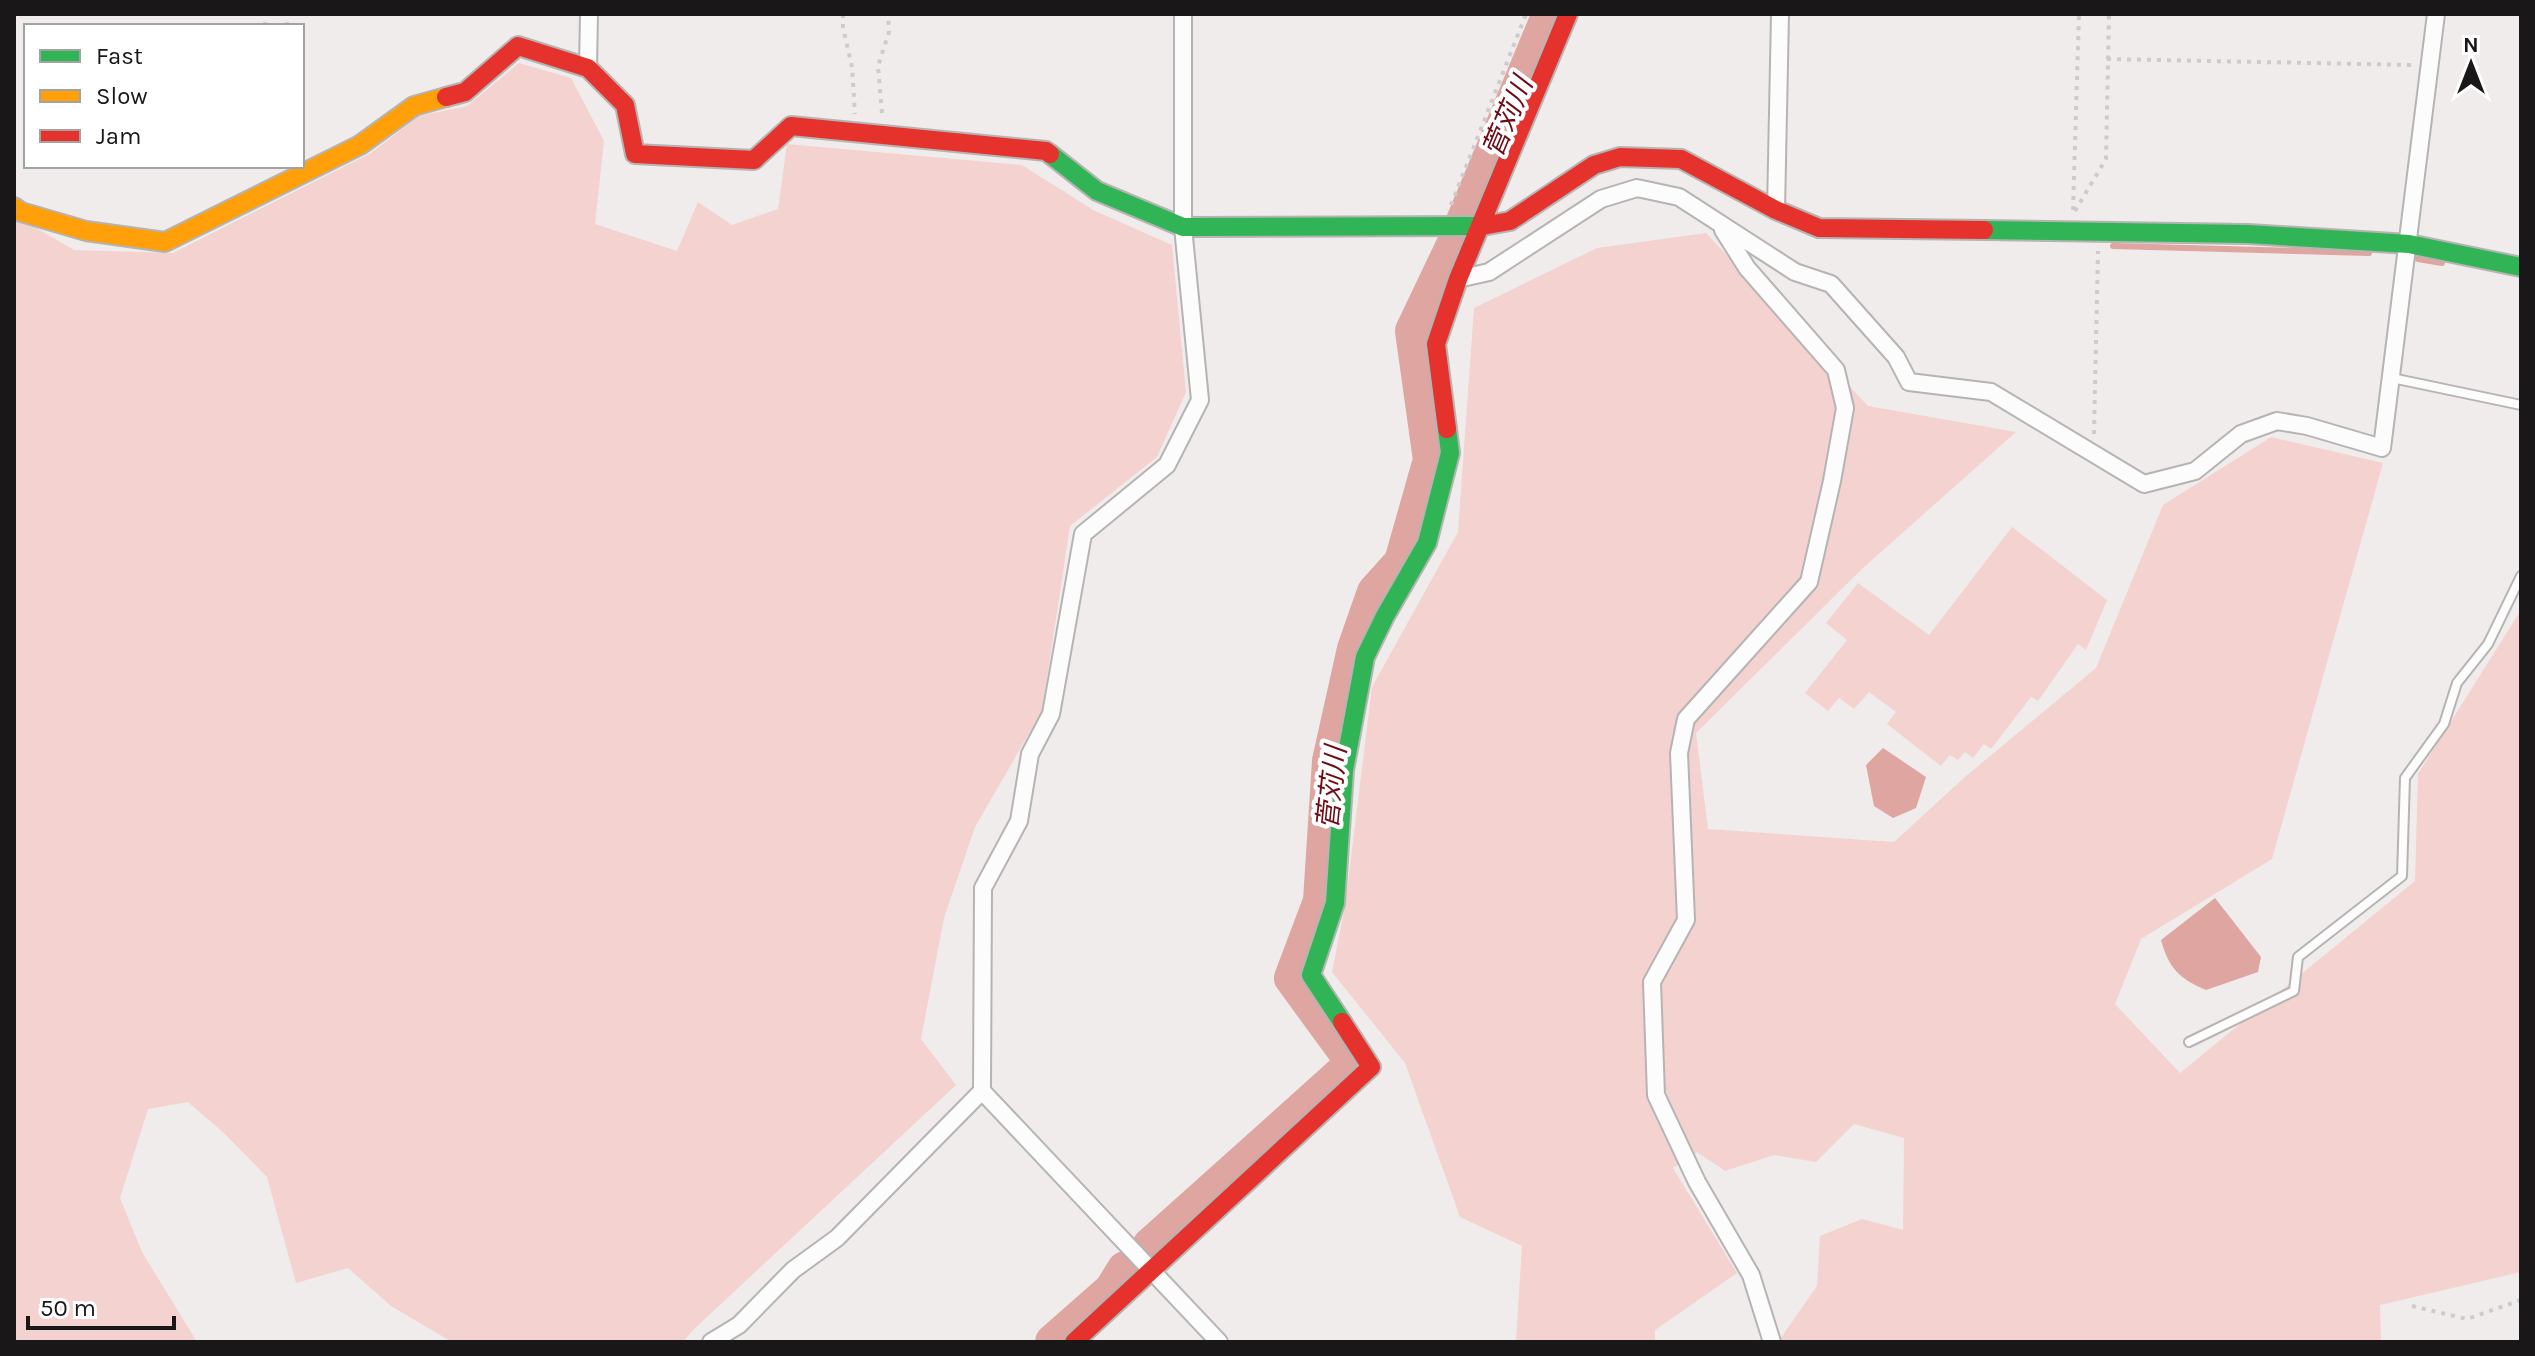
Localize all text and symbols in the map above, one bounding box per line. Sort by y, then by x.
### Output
legend [24,24,304,168]
north arrow [2431,24,2511,104]
text: N [2463,32,2479,58]
text: Fast [96,42,143,70]
water label: 菅苅川 [1476,69,1540,162]
text: Slow [96,82,148,110]
text: Jam [96,122,141,150]
water label: 菅苅川 [1311,742,1353,832]
scale bar [28,1280,174,1330]
text: 50 m [40,1294,96,1322]

